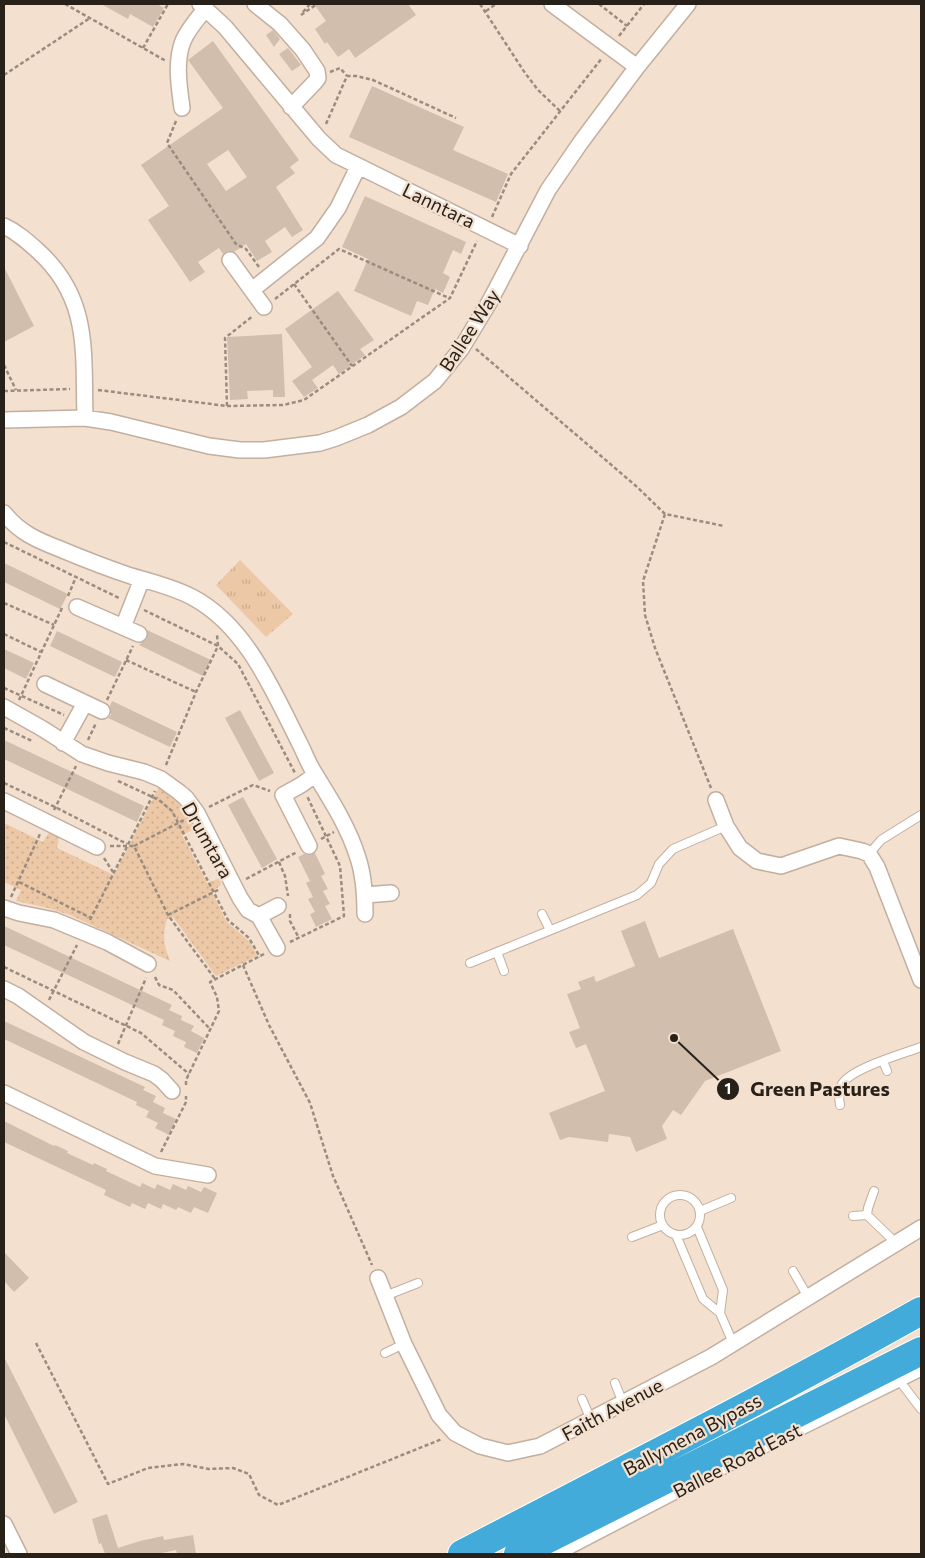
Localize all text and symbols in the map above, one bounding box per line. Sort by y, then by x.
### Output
street label: Lanntara [399,178,479,232]
street label: Ballee Way [434,284,504,375]
street label: Drumtara [178,798,238,882]
callout: Green Pastures [716,1072,900,1107]
text: Green Pastures [750,1076,890,1100]
text: 1 [725,1079,731,1097]
street label: Faith Avenue [558,1373,666,1445]
street label: Ballymena Bypass [619,1388,765,1480]
street label: Ballee Road East [669,1418,805,1502]

